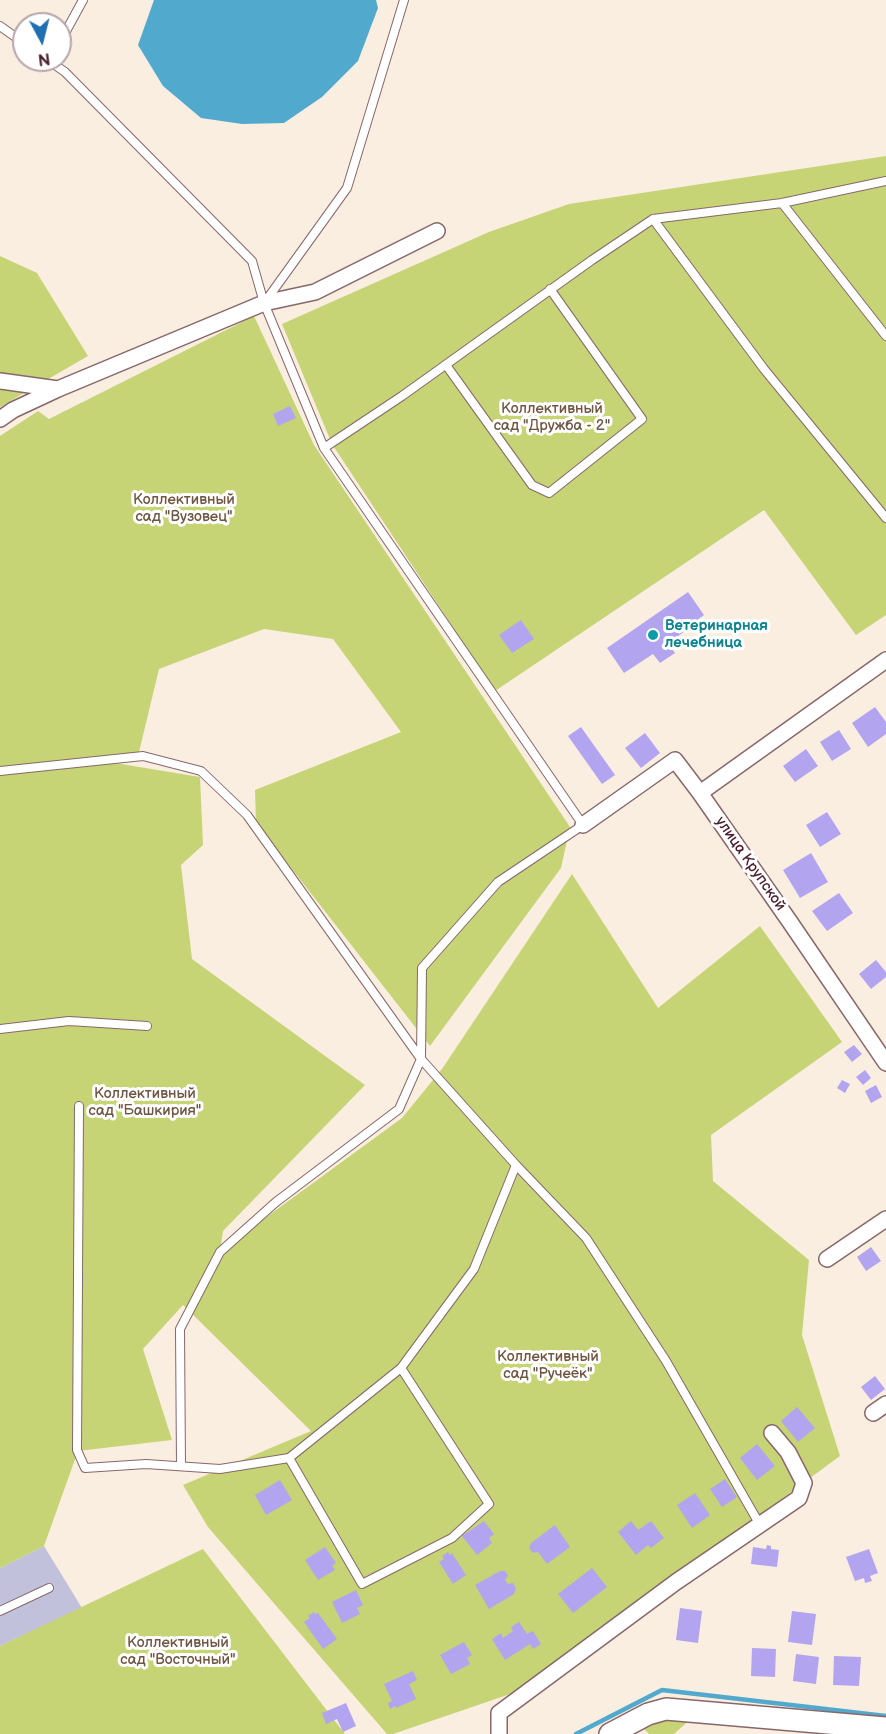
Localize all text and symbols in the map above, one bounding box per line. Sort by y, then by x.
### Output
north arrow [12,12,72,72]
text: N [37,48,51,69]
park label: Коллективный сад "Дружба - 2" [494,400,610,435]
park label: Коллективный сад "Вузовец" [133,491,235,526]
place label: Ветеринарная лечебница [665,617,768,652]
marker: Ветеринарная лечебница [646,628,660,642]
street label: улица Крупской [711,813,789,915]
park label: Коллективный сад "Башкирия" [89,1085,201,1120]
park label: Коллективный сад "Ручеёк" [497,1348,599,1383]
park label: Коллективный сад "Восточный" [120,1634,236,1669]

